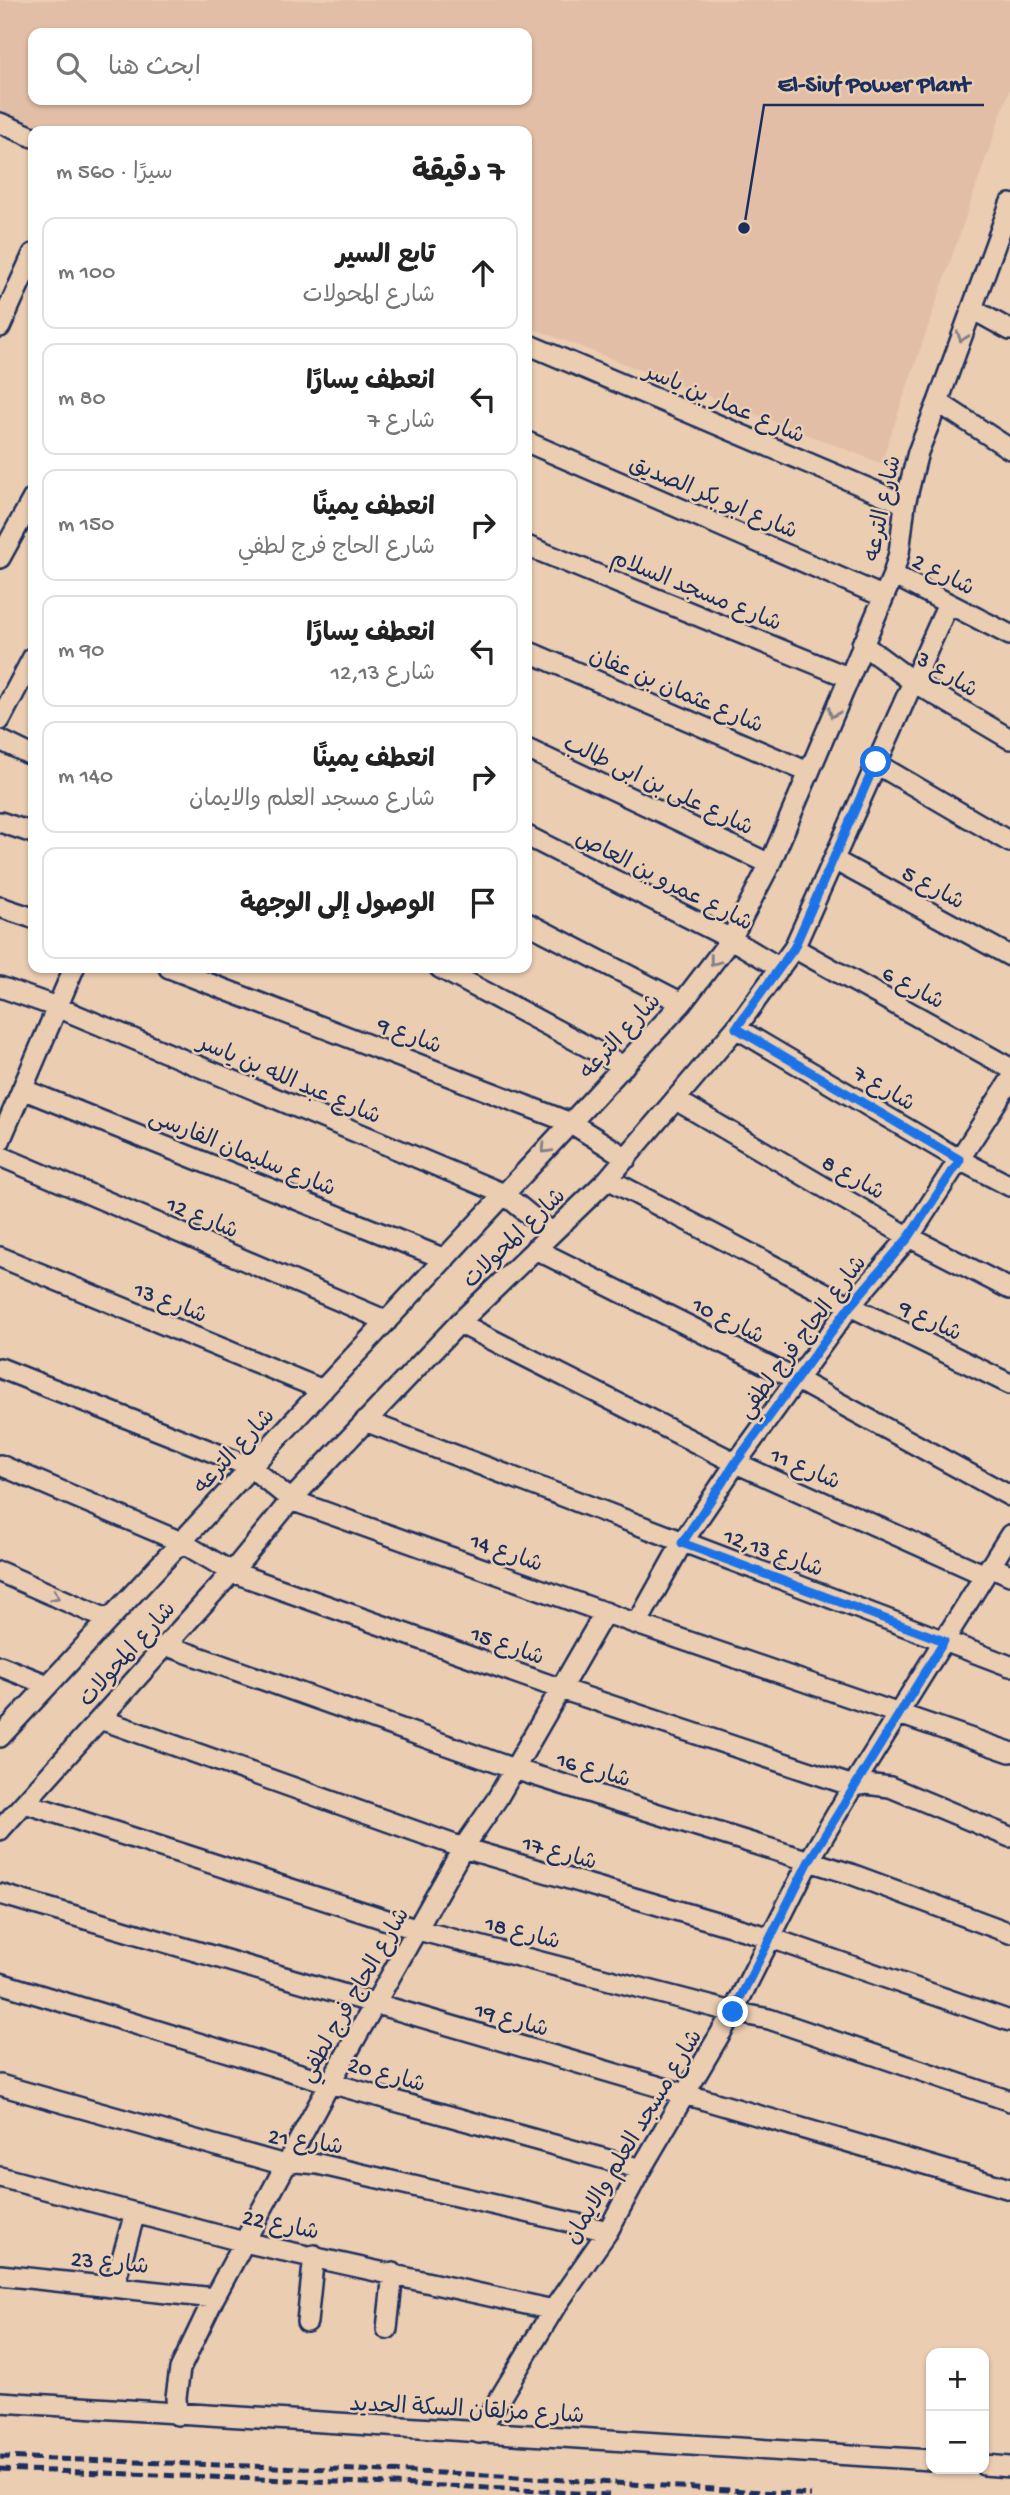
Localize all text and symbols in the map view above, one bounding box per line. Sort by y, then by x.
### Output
search box [28,28,532,105]
icon: search [52,48,90,86]
text: ابحث هنا [108,54,201,85]
callout: El-Siuf Power Plant [764,60,984,105]
text: El-Siuf Power Plant [778,72,972,101]
text: 7 دقيقة [412,157,504,192]
text: سيرًا · 560 m [56,160,173,187]
text: تابع السير [336,242,435,273]
icon: ahead [464,254,502,292]
text: 100 m [58,260,115,287]
text: شارع المحولات [303,283,435,310]
one-way arrow [956,331,970,343]
street label: شارع عمار بن ياسر [637,358,808,451]
text: انعطف يسارًا [306,368,435,399]
icon: left [464,380,502,418]
text: 80 m [58,386,105,413]
text: شارع 7 [368,409,435,436]
street label: شارع ابو بكر الصديق [624,452,801,547]
street label: شارع الترعه [860,453,909,564]
text: انعطف يمينًا [313,494,435,525]
icon: right [464,506,502,544]
text: 150 m [58,512,114,539]
text: شارع الحاج فرج لطفي [238,535,435,562]
street label: شارع مسجد السلام [606,546,785,640]
street label: شارع 2 [907,549,978,603]
text: انعطف يسارًا [306,620,435,651]
icon: left [464,632,502,670]
text: 90 m [58,638,104,665]
street label: شارع عثمان بن عفان [584,643,767,741]
street label: شارع 3 [910,646,982,705]
text: شارع 12,13 [331,661,435,688]
one-way arrow [827,705,841,718]
street label: شارع على بن ابى طالب [558,731,757,843]
text: انعطف يمينًا [313,746,435,777]
route start [860,746,891,777]
icon: right [464,758,502,796]
text: 140 m [58,764,113,791]
text: شارع مسجد العلم والايمان [189,787,435,814]
street label: شارع عمرو بن العاص [570,826,757,938]
street label: شارع 5 [896,861,968,917]
icon: arrive [464,884,502,922]
text: الوصول إلى الوجهة [240,891,435,922]
one-way arrow [709,953,722,966]
street label: شارع 6 [876,961,948,1017]
street label: شارع الترعه [575,989,668,1086]
street label: شارع 9 [372,1012,445,1062]
street label: شارع عبد الله بن ياسر [191,1030,384,1132]
street label: شارع 7 [847,1061,919,1119]
street label: شارع سليمان الفارسى [144,1104,339,1204]
one-way arrow [542,1141,555,1154]
street label: شارع 8 [816,1150,888,1208]
street label: شارع المحولات [458,1184,572,1295]
street label: شارع 12 [161,1192,242,1246]
street label: شارع الحاج فرج لطفي [734,1251,877,1427]
street label: شارع 13 [128,1277,210,1331]
street label: شارع 10 [686,1292,768,1352]
street label: شارع 9 [893,1295,965,1349]
street label: شارع الترعه [189,1404,282,1501]
street label: شارع 11 [764,1442,844,1498]
street label: شارع 12,13 [718,1523,826,1585]
street label: شارع 14 [465,1528,546,1580]
one-way arrow [47,1588,60,1602]
street label: شارع المحولات [74,1597,183,1714]
street label: شارع 15 [465,1621,547,1673]
street label: شارع 16 [552,1747,633,1795]
street label: شارع 17 [518,1831,600,1878]
street label: شارع الحاج فرج لطفي [295,1904,420,2090]
street label: شارع 18 [480,1911,563,1957]
route end [717,1996,748,2027]
street label: شارع 19 [470,1998,551,2045]
street label: شارع مسجد العلم والايمان [560,2025,711,2251]
street label: شارع 20 [344,2052,428,2100]
street label: شارع 21 [266,2124,345,2163]
street label: شارع 22 [239,2205,321,2248]
street label: شارع 23 [69,2247,150,2282]
map controls [926,2348,989,2474]
button: + [926,2348,989,2411]
street label: شارع مزلقان السكة الحديد [349,2392,585,2431]
button: − [926,2411,989,2474]

